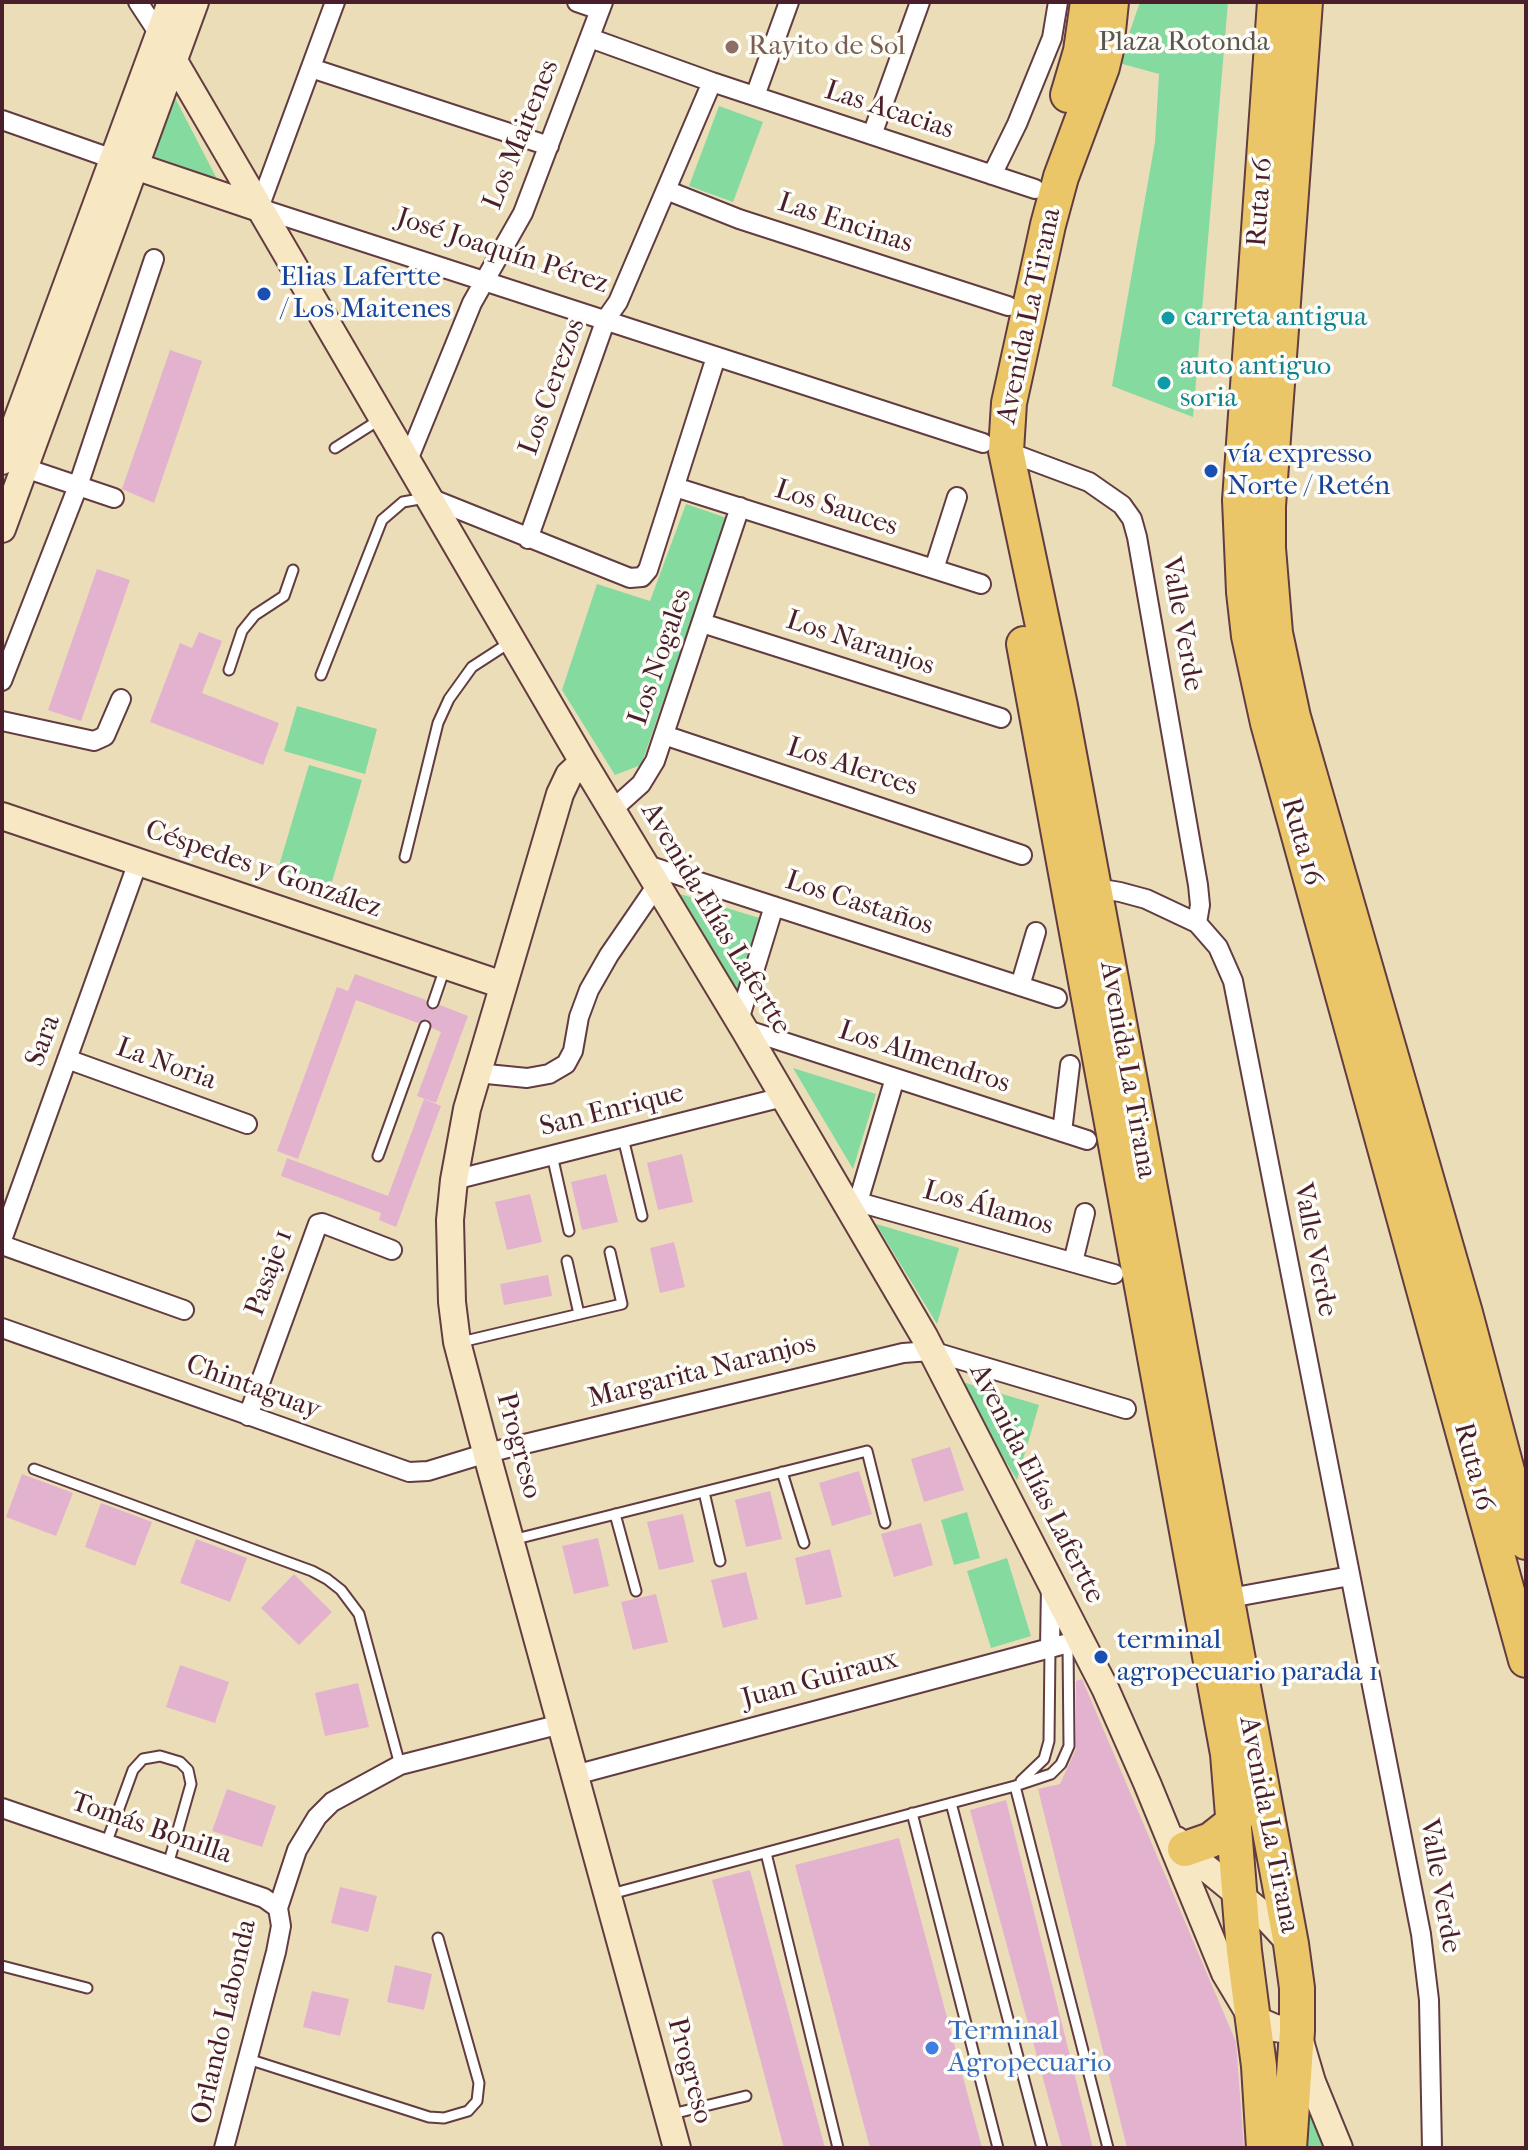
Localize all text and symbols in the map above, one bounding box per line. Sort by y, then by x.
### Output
park label: Plaza Rotonda [1098,26,1270,60]
place label: Rayito de Sol [748,30,906,64]
marker: Rayito de Sol [723,38,741,56]
street label: Los Maitenes [477,55,567,215]
street label: Las Acacias [820,74,958,148]
street label: Ruta 16 [1241,156,1281,248]
street label: Las Encinas [773,186,917,262]
street label: José Joaquín Pérez [392,202,612,302]
street label: Avenida La Tirana [991,205,1069,427]
place label: Elias Lafertte / Los Maitenes [280,261,451,327]
marker: Elias Lafertte / Los Maitenes [255,285,273,303]
place label: carreta antigua [1184,301,1367,335]
marker: carreta antigua [1159,309,1177,327]
street label: Los Cerezos [513,314,593,460]
place label: auto antiguo soria [1180,350,1331,416]
marker: auto antiguo soria [1155,374,1173,392]
place label: vía expresso Norte / Retén [1227,438,1390,504]
marker: vía expresso Norte / Retén [1202,462,1220,480]
street label: Los Sauces [770,473,902,545]
street label: Valle Verde [1153,554,1209,694]
street label: Los Nogales [622,584,700,730]
street label: Los Naranjos [782,604,938,684]
street label: Los Alerces [782,731,922,805]
street label: Ruta 16 [1273,794,1329,890]
street label: Avenida Elías Lafertte [633,797,797,1041]
street label: Céspedes y González [140,814,386,926]
street label: Los Castaños [781,864,937,944]
street label: Avenida La Tirana [1091,959,1163,1181]
street label: Sara [19,1011,69,1071]
street label: Los Almendros [834,1014,1014,1102]
street label: La Noria [111,1031,221,1099]
street label: San Enrique [537,1077,687,1145]
street label: Los Álamos [919,1174,1057,1244]
street label: Valle Verde [1285,1180,1343,1320]
street label: Pasaje 1 [239,1225,301,1321]
street label: Margarita Naranjos [585,1327,819,1417]
street label: Chintaguay [181,1348,325,1428]
street label: Avenida Elías Lafertte [961,1359,1111,1609]
street label: Progreso [488,1389,548,1503]
street label: Ruta 16 [1445,1419,1501,1515]
place label: terminal agropecuario parada 1 [1117,1624,1379,1690]
street label: Juan Guiraux [738,1643,902,1717]
marker: terminal agropecuario parada 1 [1092,1648,1110,1666]
street label: Avenida La Tirana [1231,1714,1305,1936]
street label: Tomás Bonilla [66,1786,236,1872]
street label: Valle Verde [1411,1816,1467,1956]
street label: Orlando Labonda [185,1916,265,2128]
street label: Progreso [659,2014,719,2128]
place label: Terminal Agropecuario [948,2015,1112,2081]
marker: Terminal Agropecuario [923,2039,941,2057]

